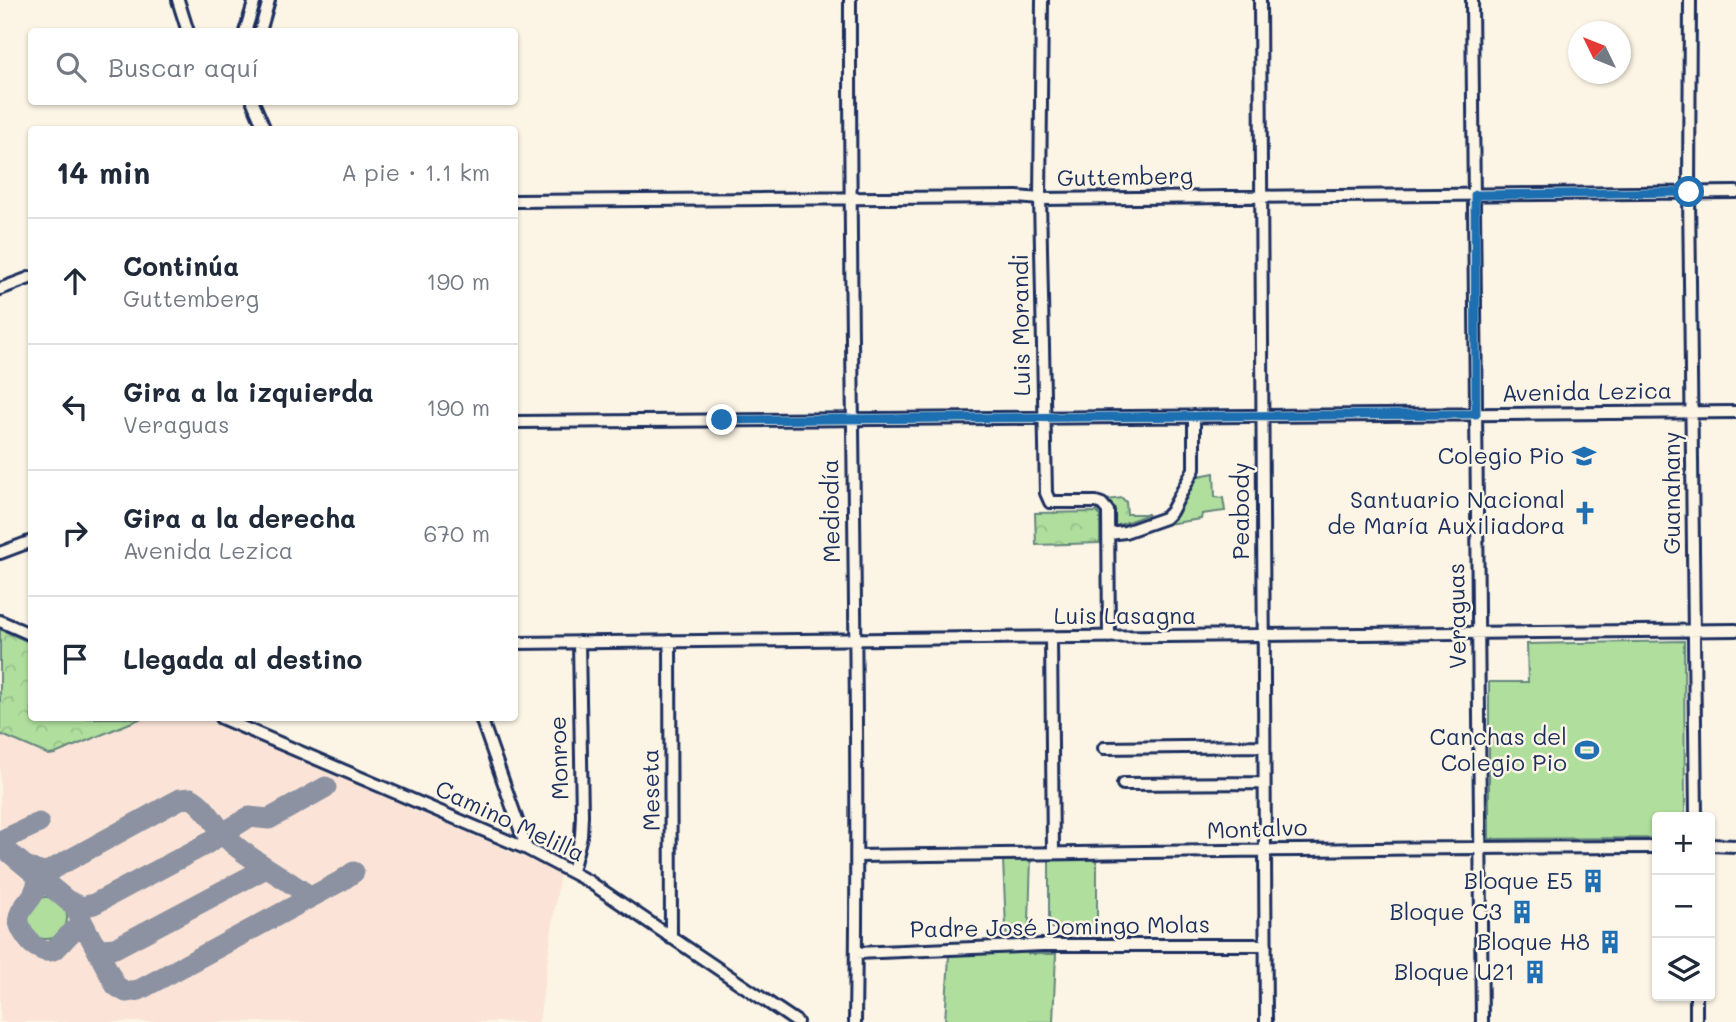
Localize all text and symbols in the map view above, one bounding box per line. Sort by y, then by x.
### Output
north arrow [1568,21,1631,84]
search box [28,28,518,105]
icon: search [52,48,90,86]
text: Buscar aquí [108,50,259,84]
text: 14 min [56,152,150,192]
text: A pie · 1.1 km [341,157,490,187]
street label: Guttemberg [1057,160,1193,192]
route start [1673,176,1704,207]
text: Continúa [123,249,239,283]
street label: Luis Morandi [1004,254,1036,397]
icon: ahead [56,262,94,300]
text: 190 m [426,266,490,296]
text: Guttemberg [123,283,259,313]
text: Gira a la izquierda [123,375,374,409]
street label: Avenida Lezica [1502,375,1672,407]
icon: left [56,388,94,426]
text: 190 m [426,392,490,422]
route end [706,404,737,435]
text: Veraguas [123,409,229,439]
street label: Guanahany [1656,431,1686,555]
place label: Colegio Pio [1438,440,1564,470]
school or university icon: Colegio Pio [1570,442,1598,470]
street label: Mediodía [814,459,846,563]
street label: Peabody [1225,462,1255,560]
place label: Santuario Nacional de María Auxiliadora [1327,484,1565,540]
church icon: Santuario Nacional de María Auxiliadora [1571,499,1599,527]
text: Gira a la derecha [123,501,356,535]
icon: right [56,514,94,552]
text: 670 m [423,518,490,548]
text: Avenida Lezica [123,535,293,565]
street label: Veraguas [1440,563,1472,669]
street label: Luis Lasagna [1054,600,1196,630]
icon: arrive [56,640,94,678]
text: Llegada al destino [123,642,362,676]
street label: Monroe [542,715,574,801]
place label: Canchas del Colegio Pio [1430,721,1567,777]
sports icon: Canchas del Colegio Pio [1573,736,1601,764]
street label: Meseta [634,749,666,831]
street label: Camino Melilla [431,772,590,868]
street label: Montalvo [1206,811,1308,845]
map controls [1652,812,1715,1001]
button: + [1652,812,1715,875]
place label: Bloque E5 [1464,865,1573,895]
building icon: Bloque E5 [1579,867,1607,895]
button: − [1652,875,1715,938]
place label: Bloque C3 [1389,896,1502,926]
building icon: Bloque C3 [1508,898,1536,926]
street label: Padre José Domingo Molas [910,908,1210,944]
place label: Bloque H8 [1477,926,1590,956]
building icon: Bloque H8 [1596,928,1624,956]
button: layers [1652,938,1715,1001]
place label: Bloque U21 [1394,956,1515,986]
building icon: Bloque U21 [1521,958,1549,986]

